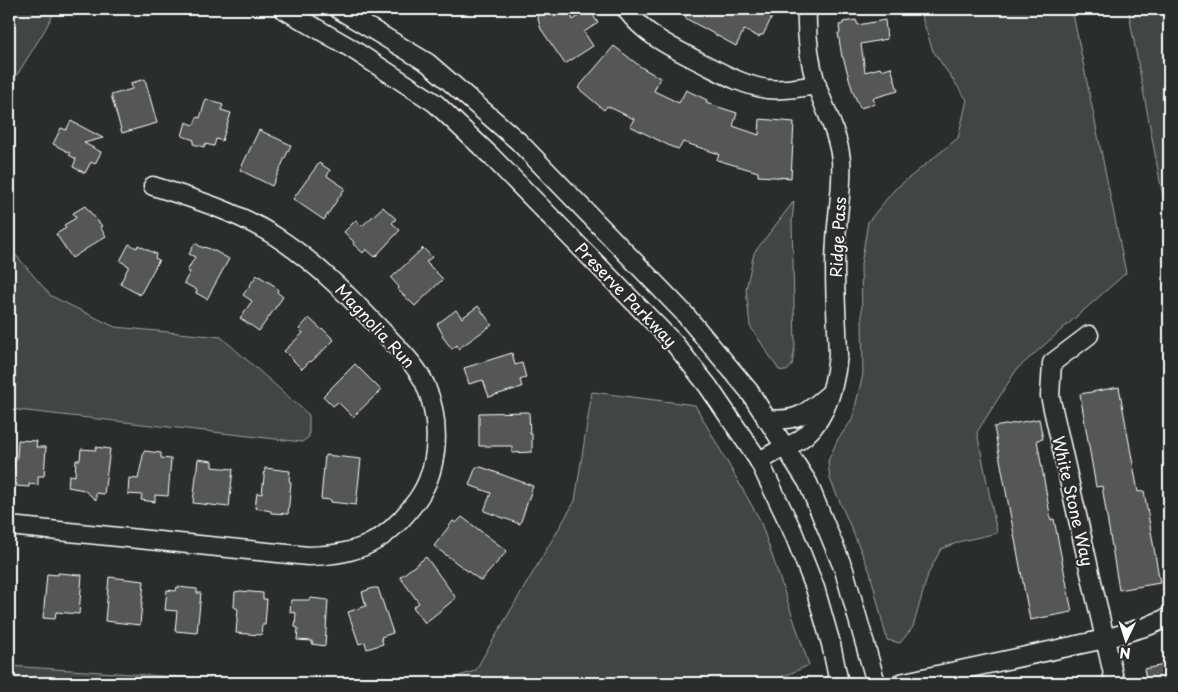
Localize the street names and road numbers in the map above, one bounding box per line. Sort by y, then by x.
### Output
street label: Ridge Pass [823,196,851,278]
street label: Preserve Parkway [570,237,683,352]
street label: Magnolia Run [330,278,421,373]
street label: White Stone Way [1047,433,1101,568]

